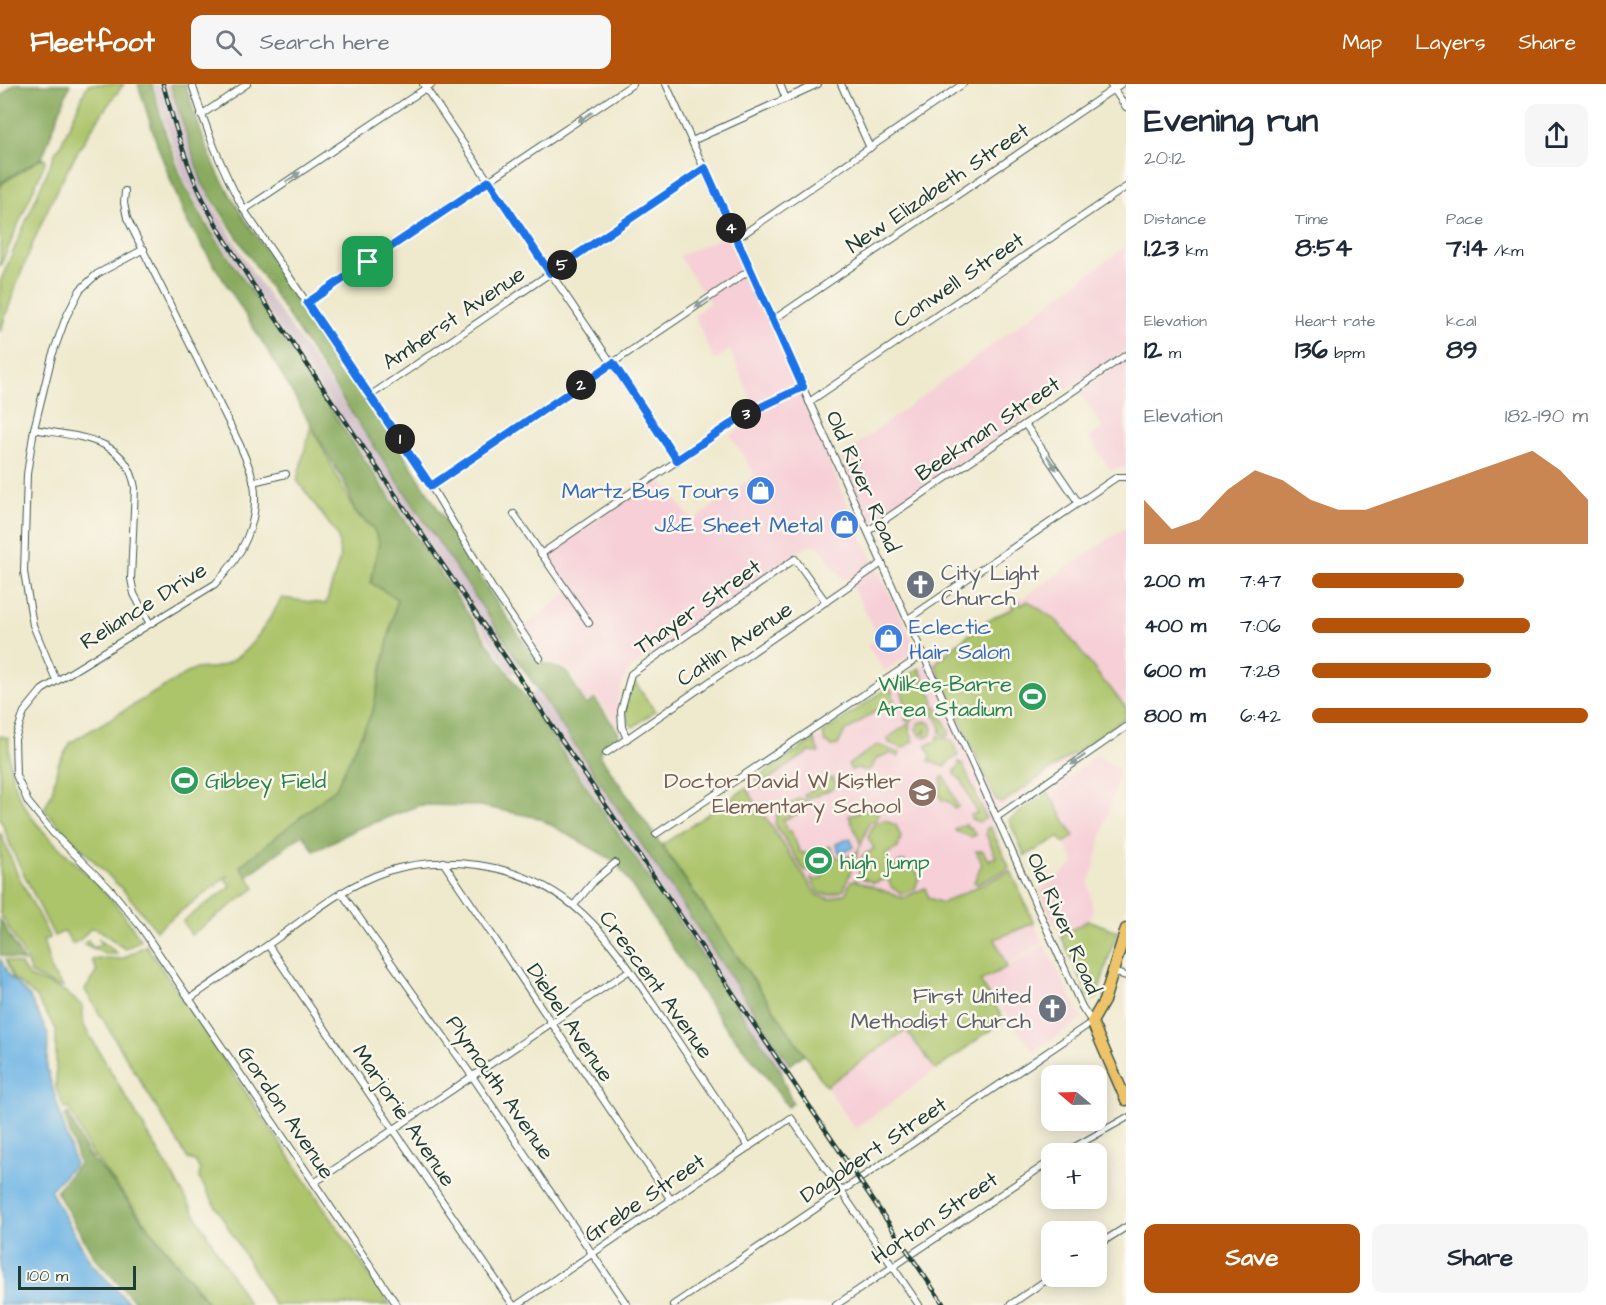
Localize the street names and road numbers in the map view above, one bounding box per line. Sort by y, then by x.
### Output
street label: New Elizabeth Street [840,115,1036,261]
street label: Conwell Street [887,225,1031,336]
street label: Amherst Avenue [376,259,532,378]
street label: Beekman Street [909,369,1067,489]
street label: Old River Road [818,406,908,557]
street label: Thayer Street [628,552,768,663]
street label: Reliance Drive [74,555,213,658]
street label: Catlin Avenue [671,594,799,694]
street label: Old River Road [1019,848,1109,999]
street label: Crescent Avenue [591,904,720,1066]
street label: Diebel Avenue [518,957,621,1089]
street label: Plymouth Avenue [437,1009,561,1167]
street label: Marjorie Avenue [345,1039,463,1193]
street label: Gordon Avenue [230,1040,342,1186]
street label: Dagobert Street [794,1089,954,1212]
street label: Grebe Street [578,1146,712,1250]
street label: Horton Street [865,1164,1004,1272]

